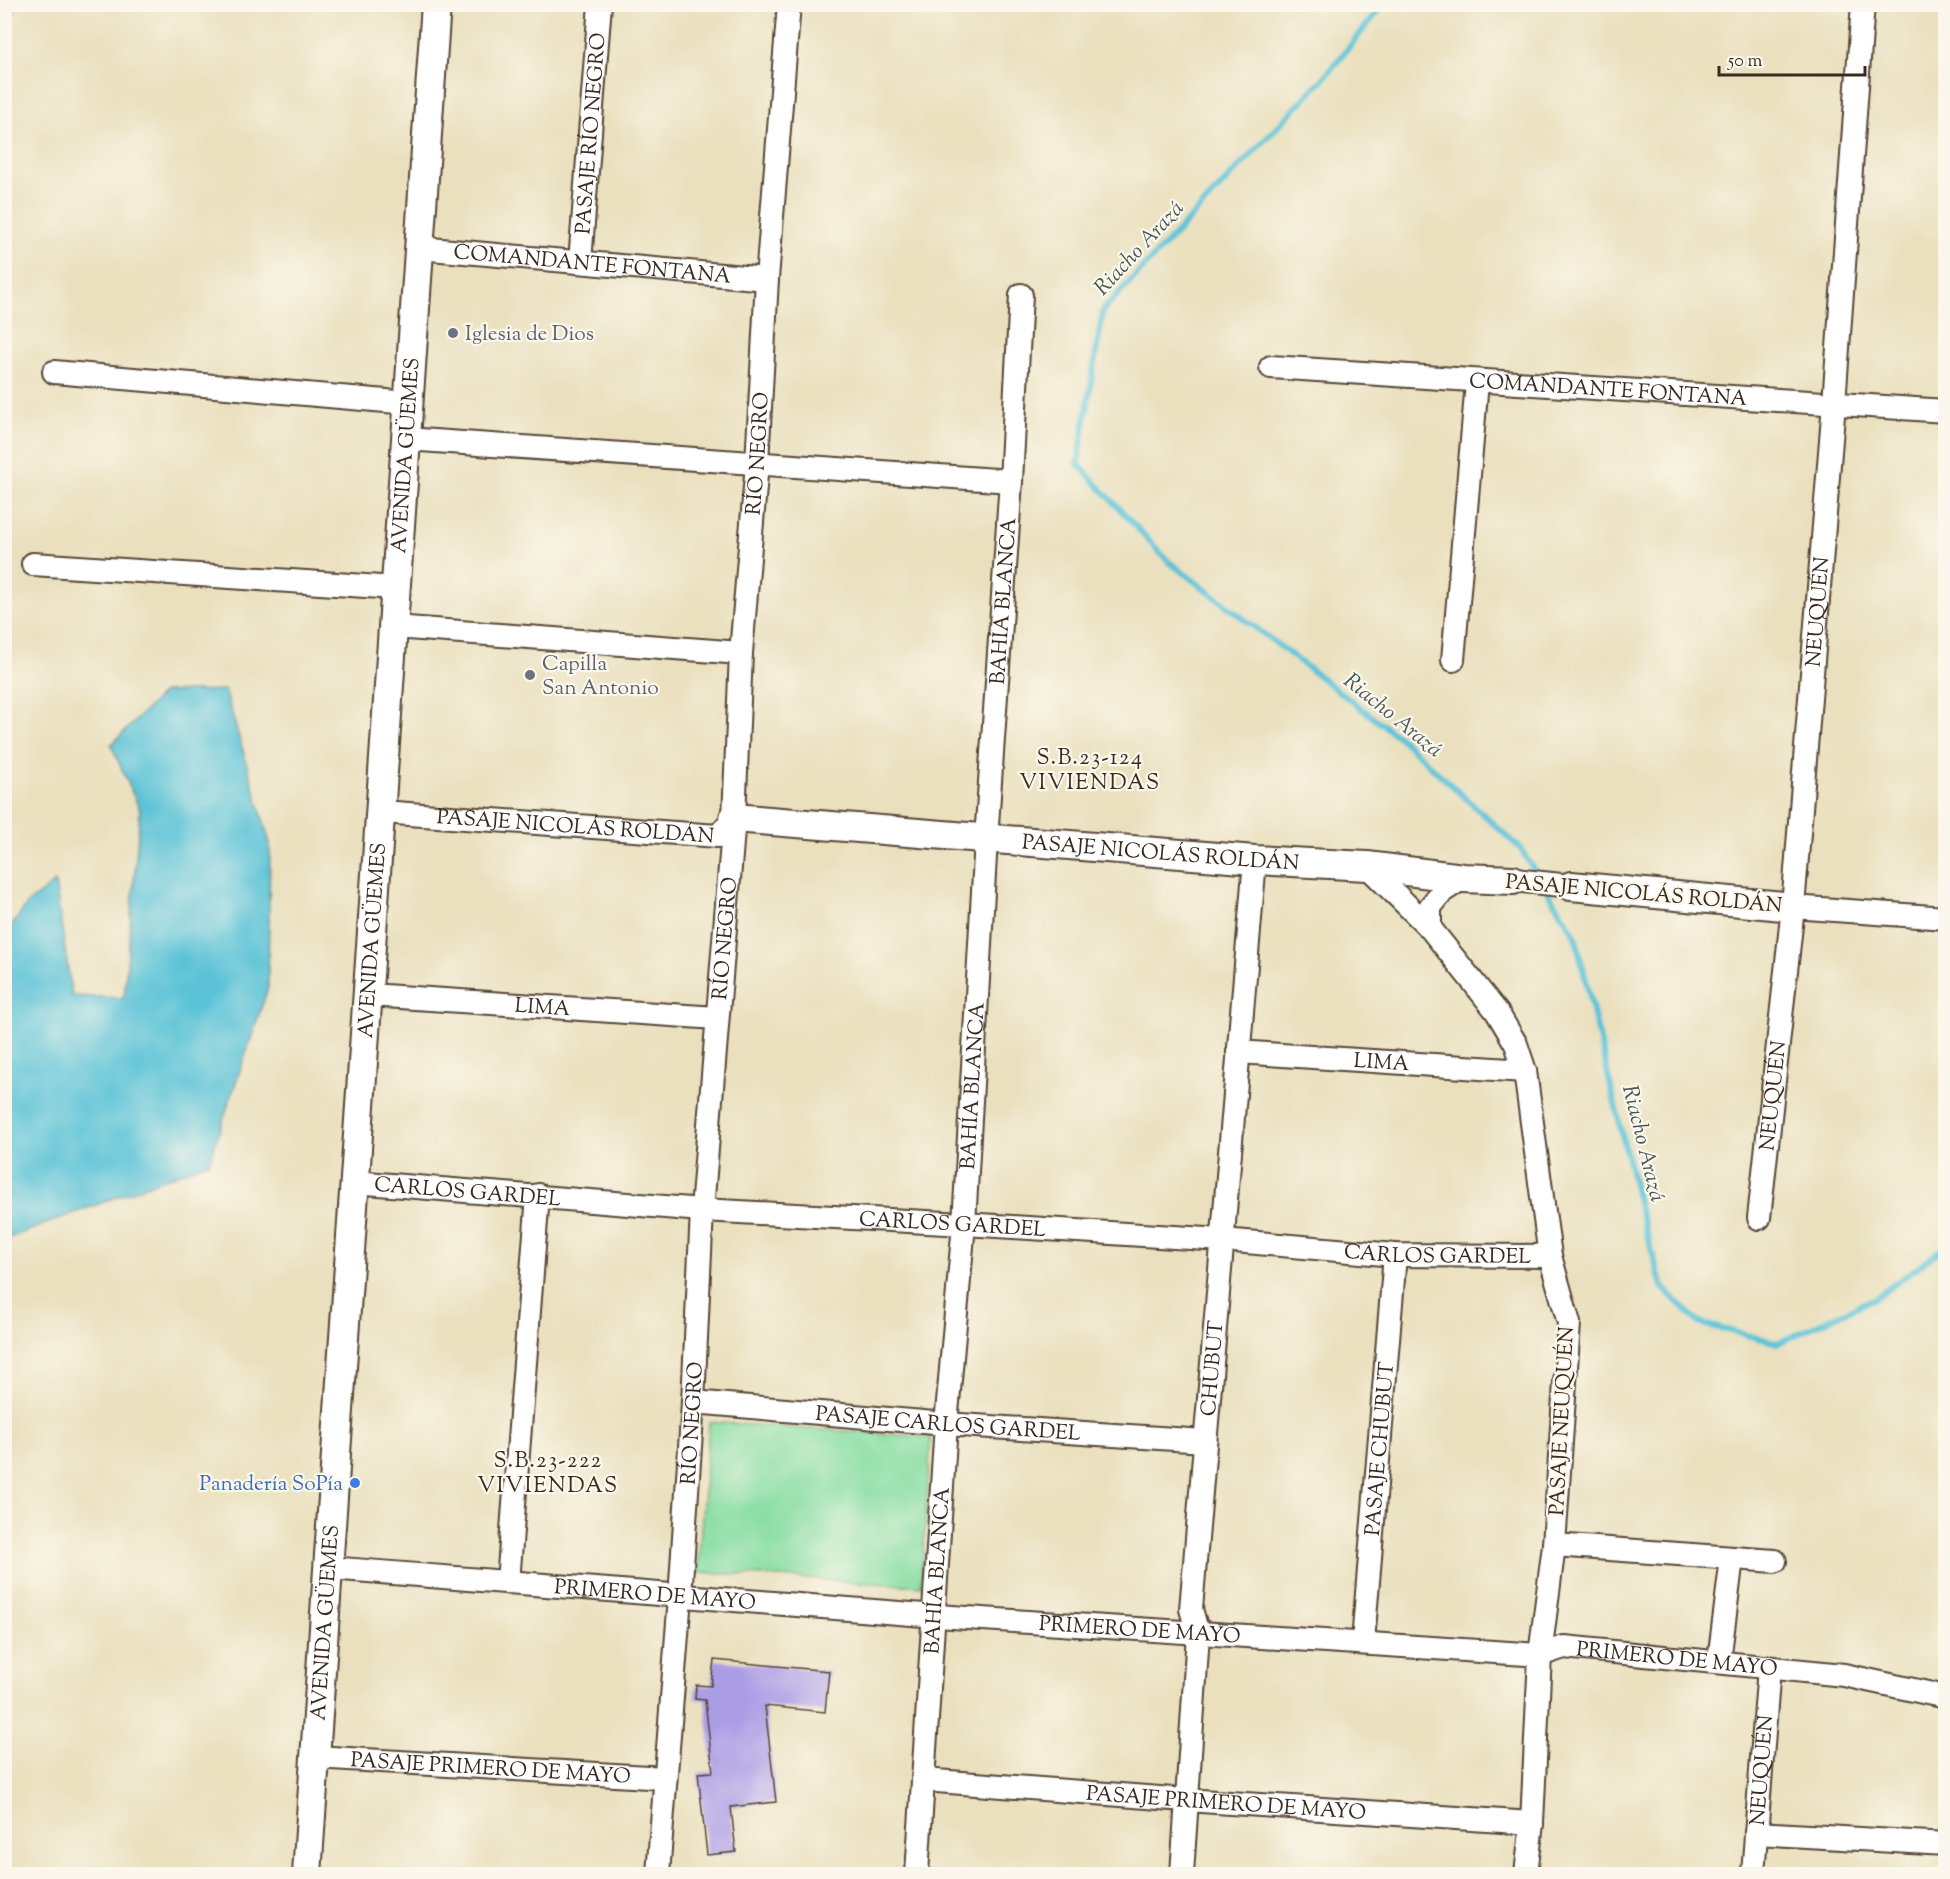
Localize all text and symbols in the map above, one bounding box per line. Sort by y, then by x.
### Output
street label: PASAJE RÍO NEGRO [569,32,615,235]
scale bar [1719,39,1864,77]
text: 50 m [1727,49,1763,75]
water label: Riacho Arazá [1088,194,1193,304]
street label: COMANDANTE FONTANA [452,238,732,293]
place label: Iglesia de Dios [465,320,594,350]
marker: Iglesia de Dios [446,326,460,340]
street label: AVENIDA GÜEMES [385,357,429,554]
street label: COMANDANTE FONTANA [1468,367,1748,415]
street label: RÍO NEGRO [740,391,778,517]
street label: BAHÍA BLANCA [984,516,1025,686]
street label: NEUQUÉN [1800,555,1838,668]
place label: Capilla San Antonio [542,650,659,704]
water label: Riacho Arazá [1336,666,1449,766]
marker: Capilla San Antonio [523,668,537,682]
district label: S.B.23-124 VIVIENDAS [1019,743,1161,800]
street label: PASAJE NICOLÁS ROLDÁN [436,803,715,853]
street label: PASAJE NICOLÁS ROLDÁN [1021,828,1300,879]
street label: AVENIDA GÜEMES [352,842,395,1039]
street label: PASAJE NICOLÁS ROLDÁN [1504,868,1784,922]
street label: RÍO NEGRO [706,876,746,1001]
street label: LIMA [514,992,571,1025]
street label: BAHÍA BLANCA [954,1002,994,1171]
street label: NEUQUÉN [1753,1039,1795,1153]
street label: LIMA [1353,1047,1410,1080]
water label: Riacho Arazá [1612,1082,1672,1206]
street label: CARLOS GARDEL [373,1171,562,1216]
street label: CARLOS GARDEL [858,1205,1047,1246]
street label: CARLOS GARDEL [1343,1238,1531,1273]
street label: CHUBUT [1195,1319,1233,1418]
street label: PASAJE NEUQUÉN [1543,1326,1583,1516]
street label: PASAJE CHUBUT [1359,1360,1403,1537]
street label: RÍO NEGRO [675,1361,712,1486]
street label: PASAJE CARLOS GARDEL [814,1400,1082,1450]
district label: S.B.23-222 VIVIENDAS [477,1446,619,1503]
place label: Panadería SoPía [199,1470,343,1500]
marker: Panadería SoPía [348,1476,362,1490]
street label: BAHÍA BLANCA [918,1486,959,1655]
street label: AVENIDA GÜEMES [305,1524,348,1722]
street label: PRIMERO DE MAYO [553,1573,757,1619]
street label: PRIMERO DE MAYO [1038,1610,1241,1653]
street label: PRIMERO DE MAYO [1575,1635,1779,1685]
street label: NEUQUÉN [1744,1714,1782,1827]
street label: PASAJE PRIMERO DE MAYO [350,1746,632,1793]
street label: PASAJE PRIMERO DE MAYO [1085,1779,1367,1829]

